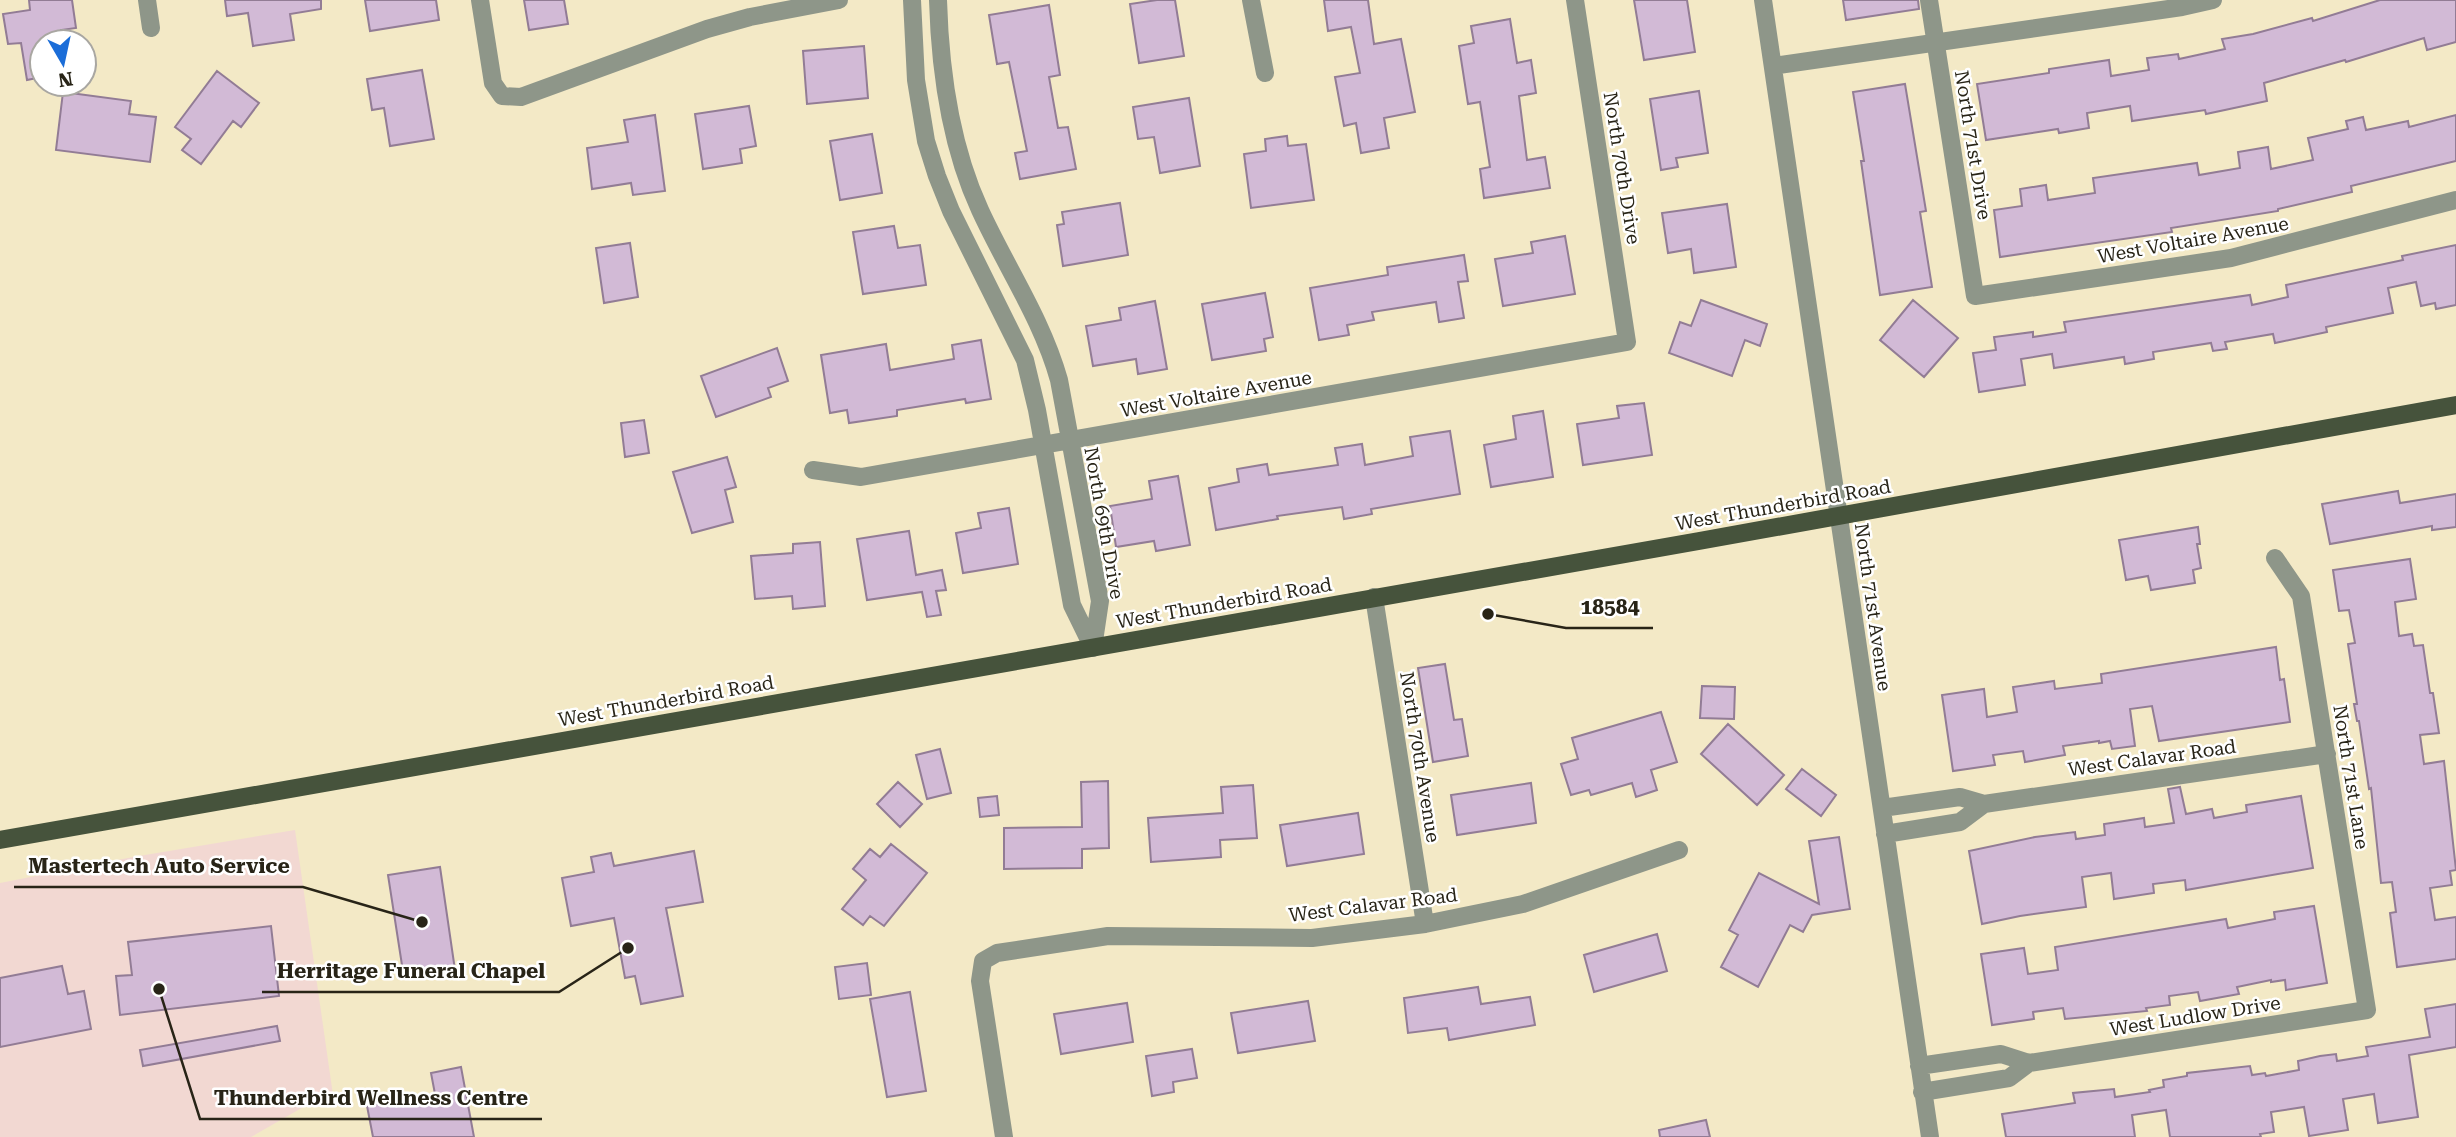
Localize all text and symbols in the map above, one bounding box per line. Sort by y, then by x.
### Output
north arrow [28,28,98,98]
text: N [56,67,75,92]
street label: North 71st Drive [1950,69,1996,221]
street label: North 70th Drive [1599,90,1645,246]
street label: West Voltaire Avenue [2096,212,2290,268]
street label: West Voltaire Avenue [1119,366,1313,422]
street label: North 69th Drive [1079,445,1129,601]
street label: West Thunderbird Road [1673,475,1893,535]
street label: North 71st Avenue [1850,522,1896,692]
street label: West Thunderbird Road [1114,573,1334,633]
callout: 18584 [1566,586,1653,628]
text: 18584 [1581,595,1640,619]
street label: North 70th Avenue [1395,670,1445,844]
street label: West Thunderbird Road [556,671,776,731]
street label: North 71st Lane [2328,703,2374,851]
street label: West Calavar Road [2066,735,2238,781]
callout: Mastertech Auto Service [14,845,303,887]
text: Mastertech Auto Service [28,854,290,878]
street label: West Calavar Road [1287,883,1459,927]
callout: Herritage Funeral Chapel [262,950,559,992]
text: Herritage Funeral Chapel [277,959,545,983]
street label: West Ludlow Drive [2108,991,2282,1041]
callout: Thunderbird Wellness Centre [200,1077,542,1119]
text: Thunderbird Wellness Centre [214,1086,528,1110]

